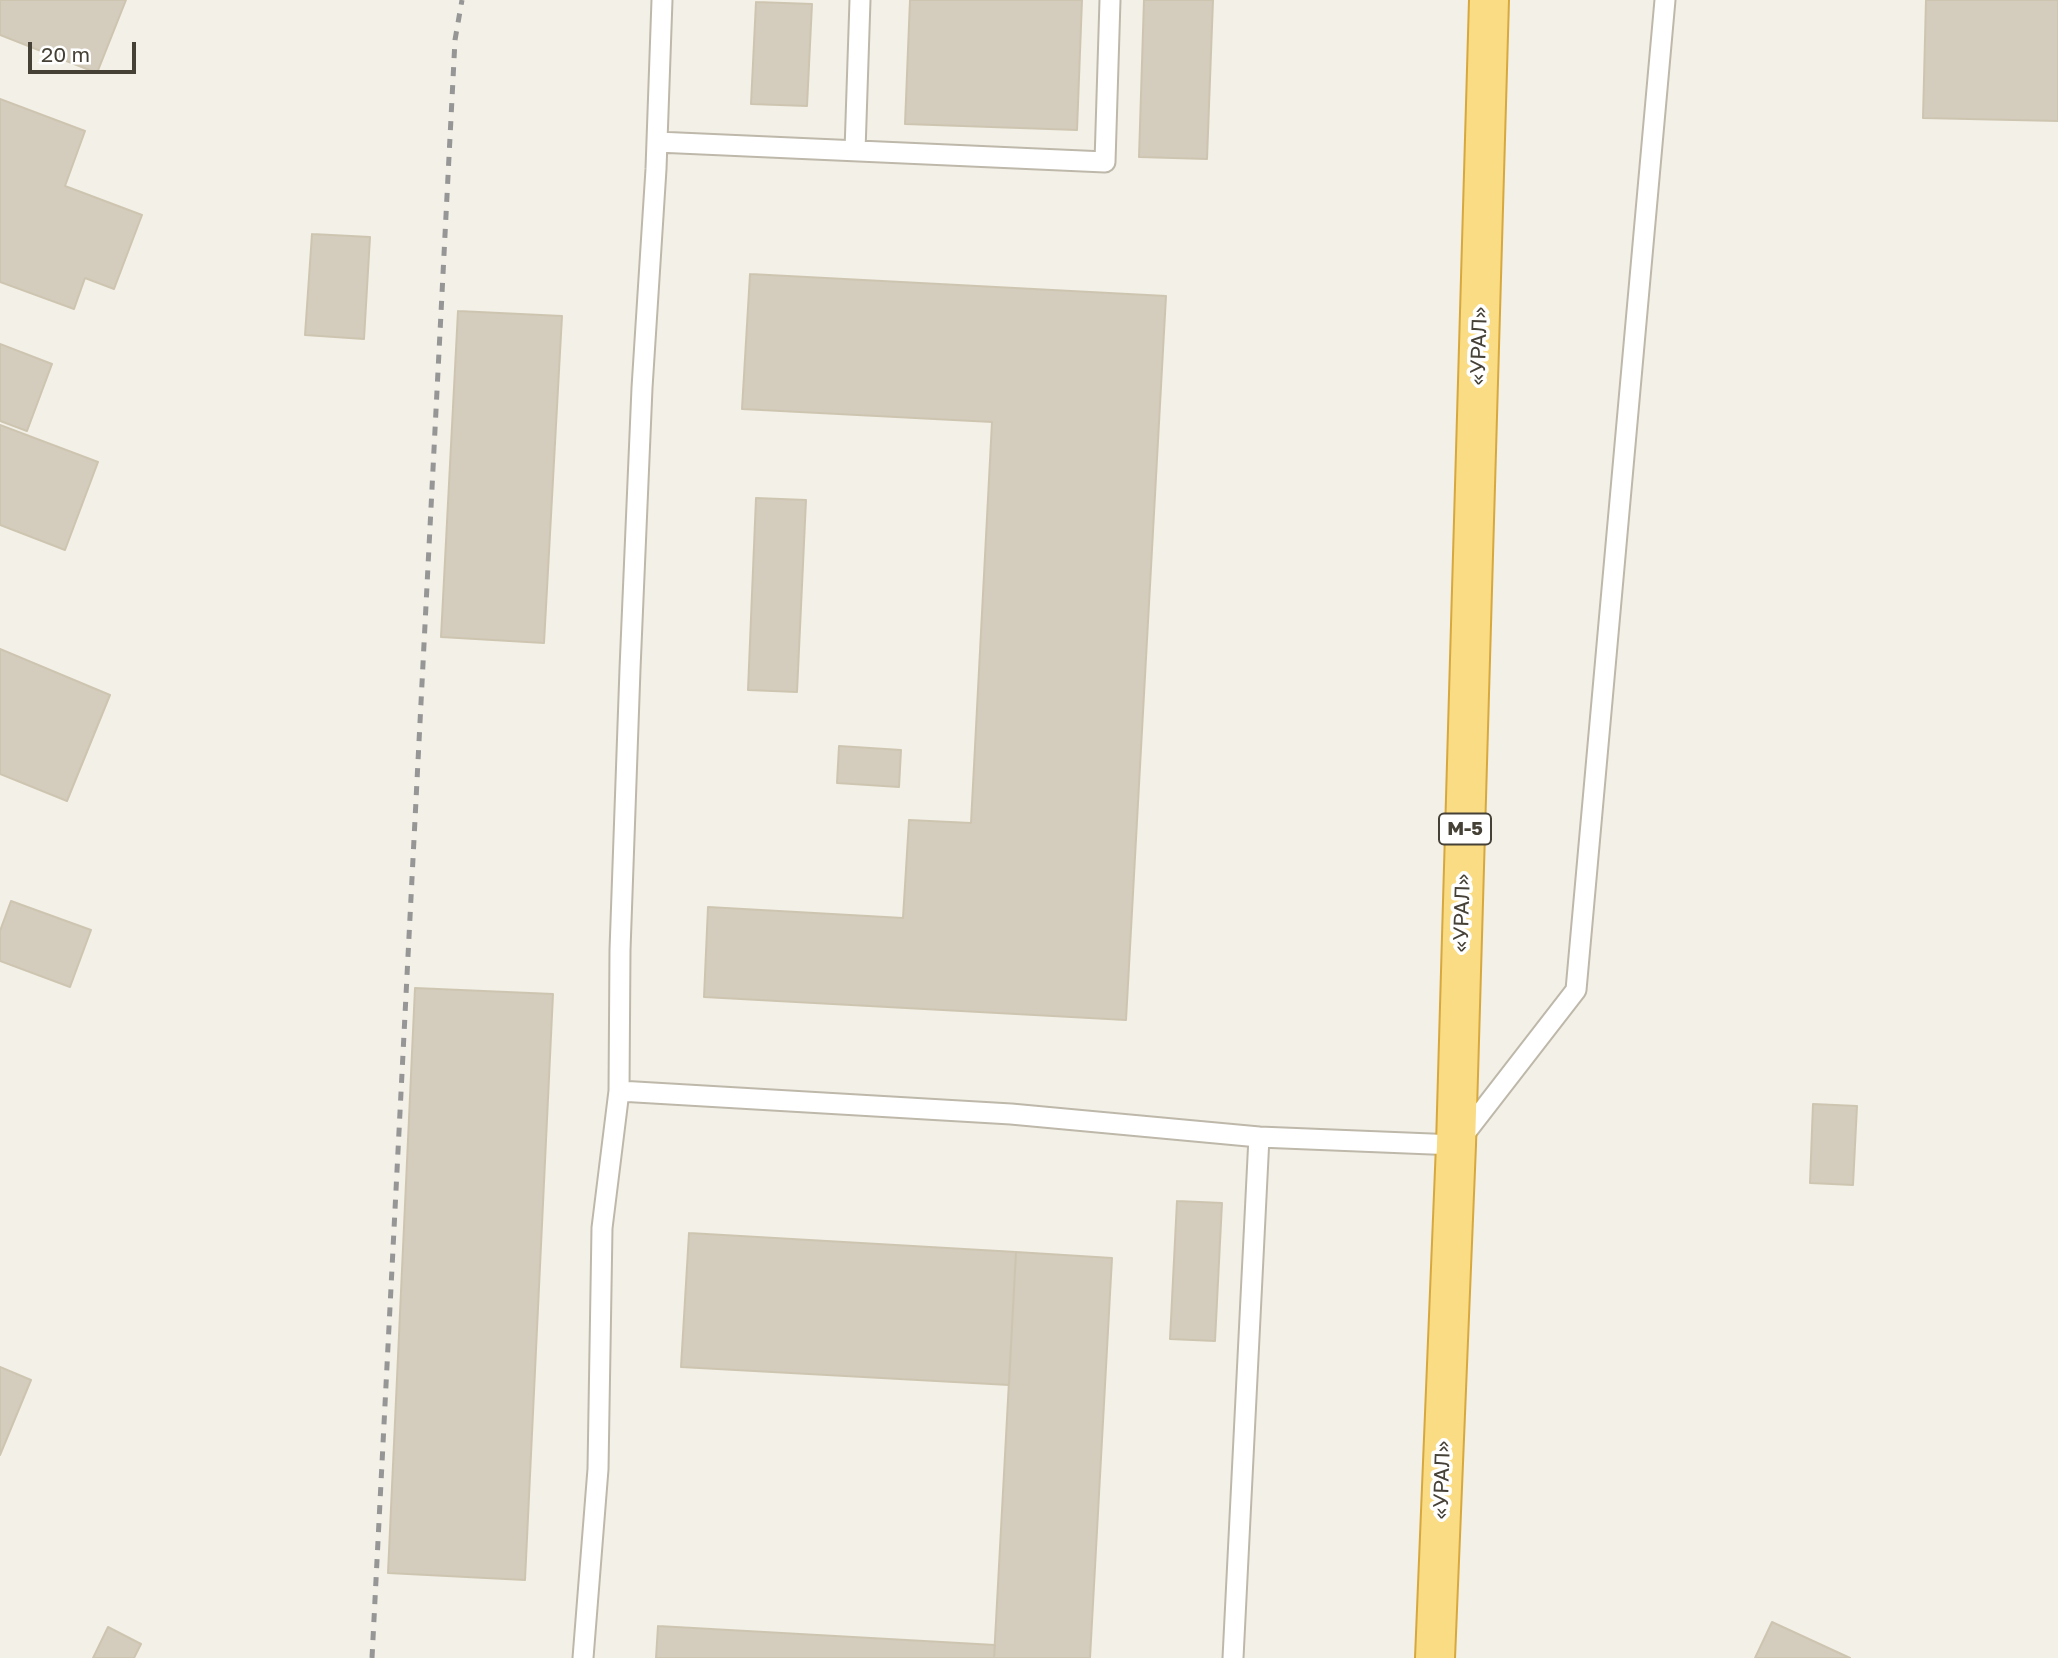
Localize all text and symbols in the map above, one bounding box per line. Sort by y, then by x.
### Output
scale bar [32,28,140,72]
text: 20 m [41,41,90,67]
street label: «УРАЛ» [1465,306,1493,386]
road number: М-5 [1439,814,1491,844]
street label: «УРАЛ» [1448,873,1476,953]
street label: «УРАЛ» [1428,1440,1456,1520]

